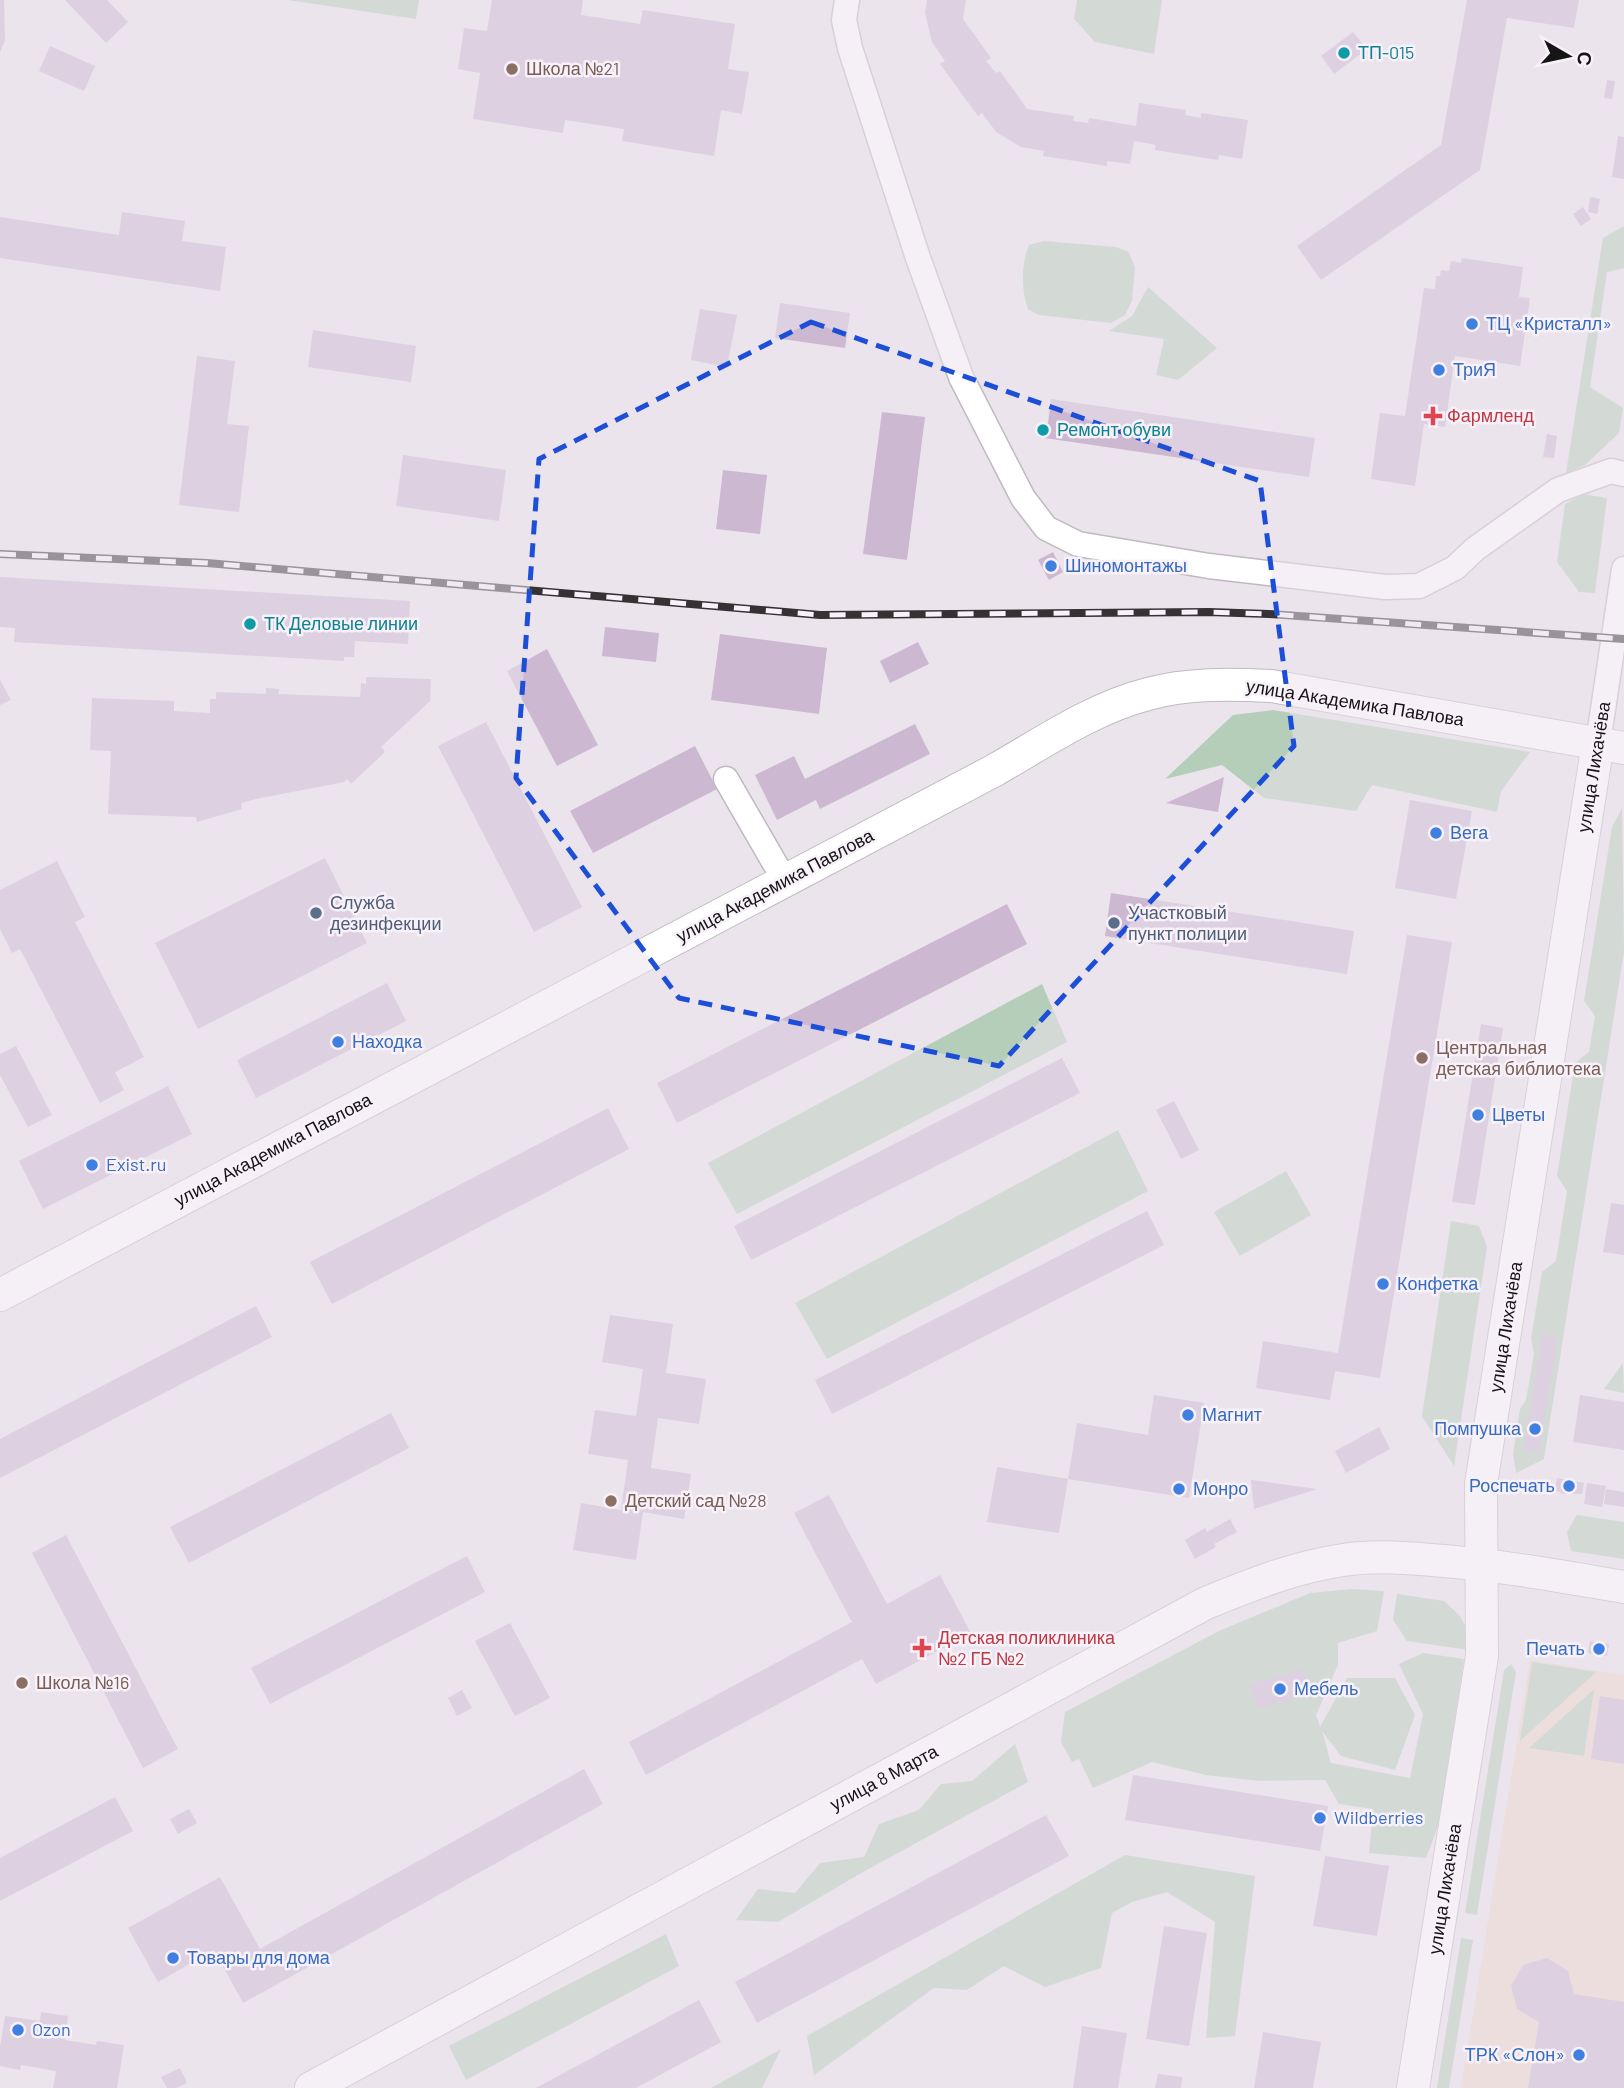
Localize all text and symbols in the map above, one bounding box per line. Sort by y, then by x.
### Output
north arrow [1533,21,1603,91]
place label: ТП-015 [1358,41,1414,63]
marker: ТП-015 [1336,45,1352,61]
text: С [1573,50,1598,68]
place label: Школа №21 [526,57,619,79]
marker: Школа №21 [504,61,520,77]
place label: ТЦ «Кристалл» [1486,312,1612,334]
marker: ТЦ «Кристалл» [1464,316,1480,332]
place label: ТриЯ [1453,358,1496,380]
marker: ТриЯ [1431,362,1447,378]
place label: Фармленд [1447,404,1535,426]
marker: Фармленд [1425,408,1441,424]
place label: Ремонт обуви [1057,418,1171,440]
marker: Ремонт обуви [1035,422,1051,438]
place label: Шиномонтажы [1065,554,1187,576]
marker: Шиномонтажы [1043,558,1059,574]
place label: ТК Деловые линии [264,612,418,634]
marker: ТК Деловые линии [242,616,258,632]
street label: улица Академика Павлова [1245,674,1467,730]
street label: улица Лихачёва [1572,699,1614,834]
place label: Вега [1450,821,1489,843]
street label: улица Академика Павлова [672,823,878,947]
marker: Вега [1428,825,1444,841]
place label: Служба дезинфекции [330,891,441,934]
place label: Участковый пункт полиции [1128,901,1247,944]
marker: Служба дезинфекции [308,905,324,921]
marker: Участковый пункт полиции [1106,915,1122,931]
place label: Находка [352,1030,423,1052]
marker: Находка [330,1034,346,1050]
place label: Центральная детская библиотека [1436,1036,1602,1079]
marker: Центральная детская библиотека [1414,1050,1430,1066]
street label: улица Академика Павлова [170,1087,376,1211]
place label: Цветы [1492,1103,1545,1125]
marker: Цветы [1470,1107,1486,1123]
place label: Exist.ru [106,1153,166,1175]
marker: Exist.ru [84,1157,100,1173]
street label: улица Лихачёва [1484,1259,1526,1394]
place label: Конфетка [1397,1272,1479,1294]
marker: Конфетка [1375,1276,1391,1292]
place label: Магнит [1202,1403,1262,1425]
marker: Магнит [1180,1407,1196,1423]
place label: Помпушка [1434,1417,1522,1439]
marker: Помпушка [1527,1421,1543,1437]
place label: Роспечать [1469,1474,1555,1496]
place label: Монро [1193,1477,1248,1499]
marker: Роспечать [1561,1478,1577,1494]
marker: Монро [1171,1481,1187,1497]
place label: Детский сад №28 [625,1489,767,1511]
marker: Детский сад №28 [603,1493,619,1509]
place label: Детская поликлиника №2 ГБ №2 [938,1626,1116,1669]
place label: Печать [1526,1637,1585,1659]
marker: Детская поликлиника №2 ГБ №2 [912,1638,932,1658]
marker: Печать [1591,1641,1607,1657]
place label: Школа №16 [36,1671,129,1693]
marker: Школа №16 [14,1675,30,1691]
place label: Мебель [1294,1677,1358,1699]
marker: Мебель [1272,1681,1288,1697]
street label: улица 8 Марта [826,1739,942,1815]
place label: Wildberries [1334,1806,1423,1828]
marker: Wildberries [1312,1810,1328,1826]
street label: улица Лихачёва [1423,1821,1465,1956]
place label: Товары для дома [187,1946,331,1968]
marker: Товары для дома [165,1950,181,1966]
place label: Ozon [32,2018,71,2040]
marker: Ozon [10,2022,26,2038]
place label: ТРК «Слон» [1465,2043,1565,2065]
marker: ТРК «Слон» [1571,2047,1587,2063]

